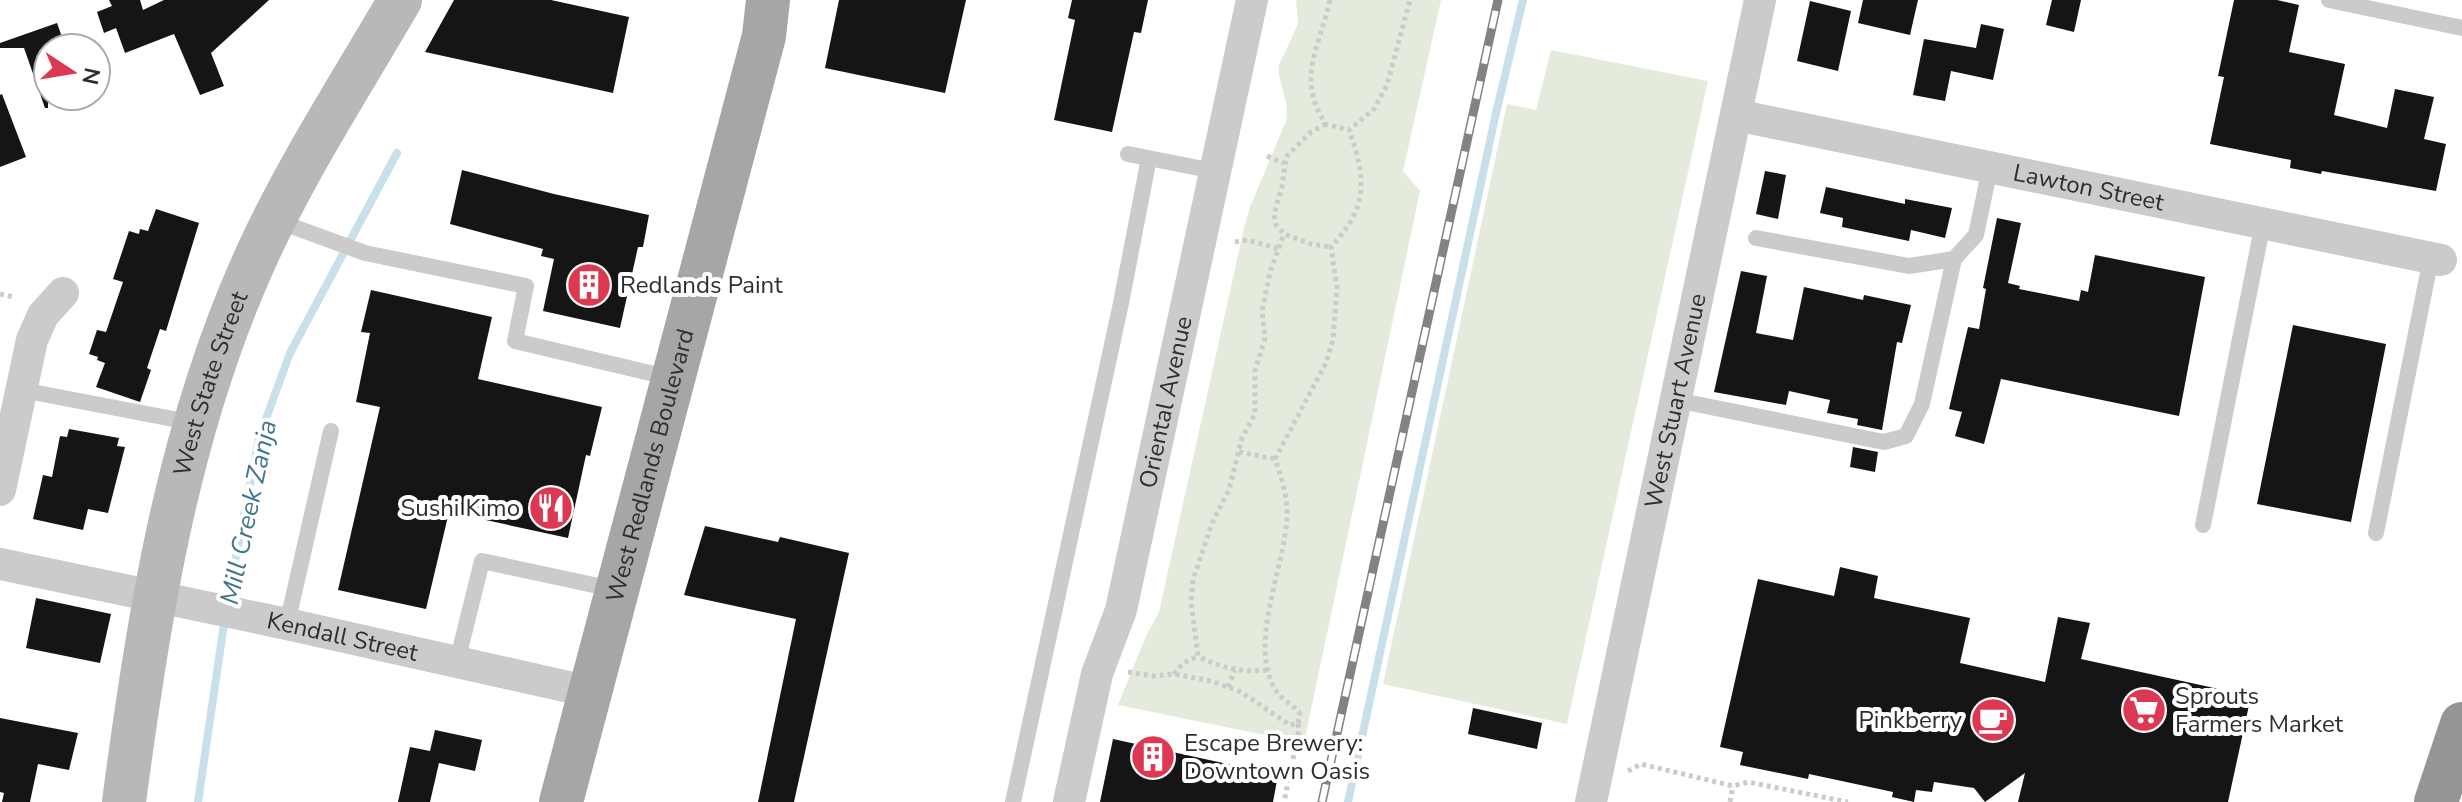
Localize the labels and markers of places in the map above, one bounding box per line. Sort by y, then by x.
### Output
building icon: Redlands Paint [565,261,613,309]
place label: Redlands Paint [620,269,783,301]
restaurant icon: Sushi Kimo [527,484,575,532]
place label: Sushi Kimo [400,492,520,524]
place label: Sprouts Farmers Market [2175,680,2344,740]
supermarket icon: Sprouts Farmers Market [2120,686,2168,734]
cafe icon: Pinkberry [1969,696,2017,744]
place label: Pinkberry [1859,704,1963,736]
place label: Escape Brewery: Downtown Oasis [1184,727,1370,787]
building icon: Escape Brewery: Downtown Oasis [1129,733,1177,781]

